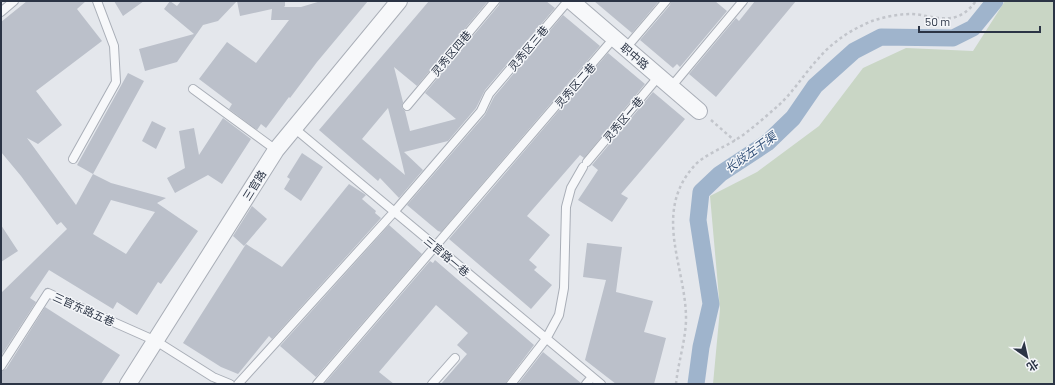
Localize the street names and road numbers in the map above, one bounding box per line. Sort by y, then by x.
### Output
street label: 灵秀区三巷 [505,23,551,73]
street label: 灵秀区四巷 [428,28,474,78]
street label: 职中路 [618,40,652,72]
street label: 灵秀区二巷 [552,60,598,110]
street label: 灵秀区一巷 [600,94,646,144]
street label: 三官路 [240,168,268,202]
street label: 三官路一巷 [422,233,472,279]
street label: 三官东路五巷 [51,290,117,328]

